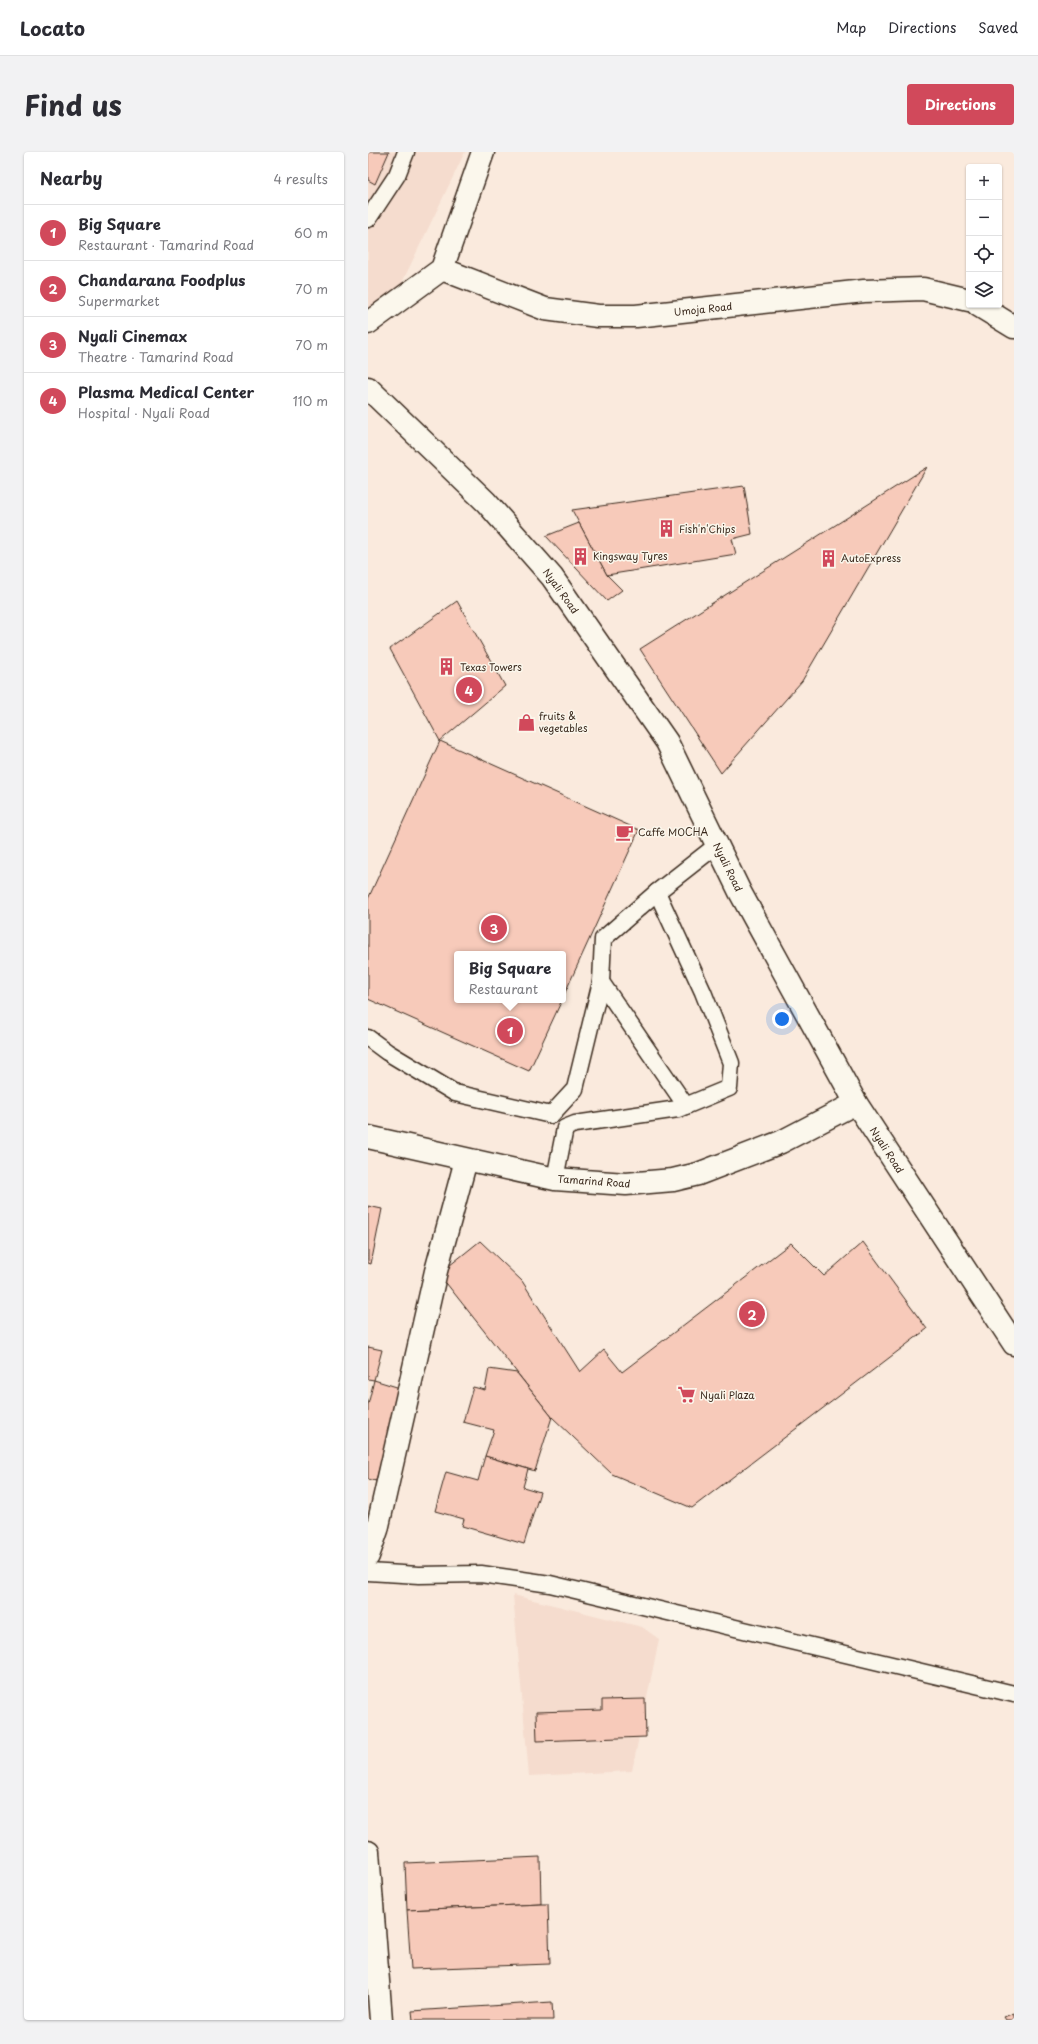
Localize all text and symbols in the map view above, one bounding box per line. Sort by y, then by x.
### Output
text: Locato [20,14,85,42]
text: Map [836,17,866,38]
text: Directions [888,17,956,38]
text: Saved [978,17,1018,38]
text: Find us [24,83,122,126]
button: Directions [907,84,1014,125]
map controls [966,164,1002,308]
button: + [966,164,1002,200]
text: Nearby [40,165,102,191]
text: 4 results [274,169,328,188]
button: − [966,200,1002,236]
text: Big Square [78,212,161,235]
text: 1 [50,223,56,242]
text: 60 m [294,223,328,242]
text: Restaurant · Tamarind Road [78,235,254,254]
button: locate [966,236,1002,272]
text: Chandarana Foodplus [78,268,246,291]
button: layers [966,272,1002,308]
text: 2 [48,279,58,298]
text: 70 m [295,279,328,298]
text: Supermarket [78,291,160,310]
street label: Umoja Road [673,298,733,319]
text: Nyali Cinemax [78,324,187,347]
text: 3 [49,335,57,354]
text: 70 m [295,335,328,354]
text: Theatre · Tamarind Road [78,347,234,366]
text: Plasma Medical Center [78,380,254,403]
text: 4 [49,391,57,410]
text: 110 m [293,391,328,410]
text: Hospital · Nyali Road [78,403,210,422]
building icon: Fish'n'Chips [656,519,676,539]
place label: Fish'n'Chips [679,521,736,536]
building icon: Kingsway Tyres [570,546,590,566]
place label: Kingsway Tyres [593,548,668,564]
building icon: AutoExpress [818,548,838,568]
place label: AutoExpress [841,550,901,565]
street label: Nyali Road [539,565,583,617]
building icon: Texas Towers [437,657,457,677]
place label: Texas Towers [460,659,522,674]
pin: 4 [456,675,482,705]
place label: fruits & vegetables [539,708,588,735]
shop icon: fruits & vegetables [516,712,536,732]
cafe icon: Caffe MOCHA [615,822,635,842]
place label: Caffe MOCHA [638,824,708,839]
street label: Nyali Road [709,840,747,894]
pin: 3 [481,913,507,943]
popup [454,951,566,1003]
text: Big Square [469,956,551,979]
text: Restaurant [469,979,538,998]
your location [772,1009,792,1029]
pin: 1 [497,1016,523,1046]
street label: Nyali Road [866,1124,908,1177]
street label: Tamarind Road [557,1170,631,1191]
pin: 2 [739,1299,765,1329]
supermarket icon: Nyali Plaza [677,1385,697,1405]
place label: Nyali Plaza [700,1387,755,1403]

